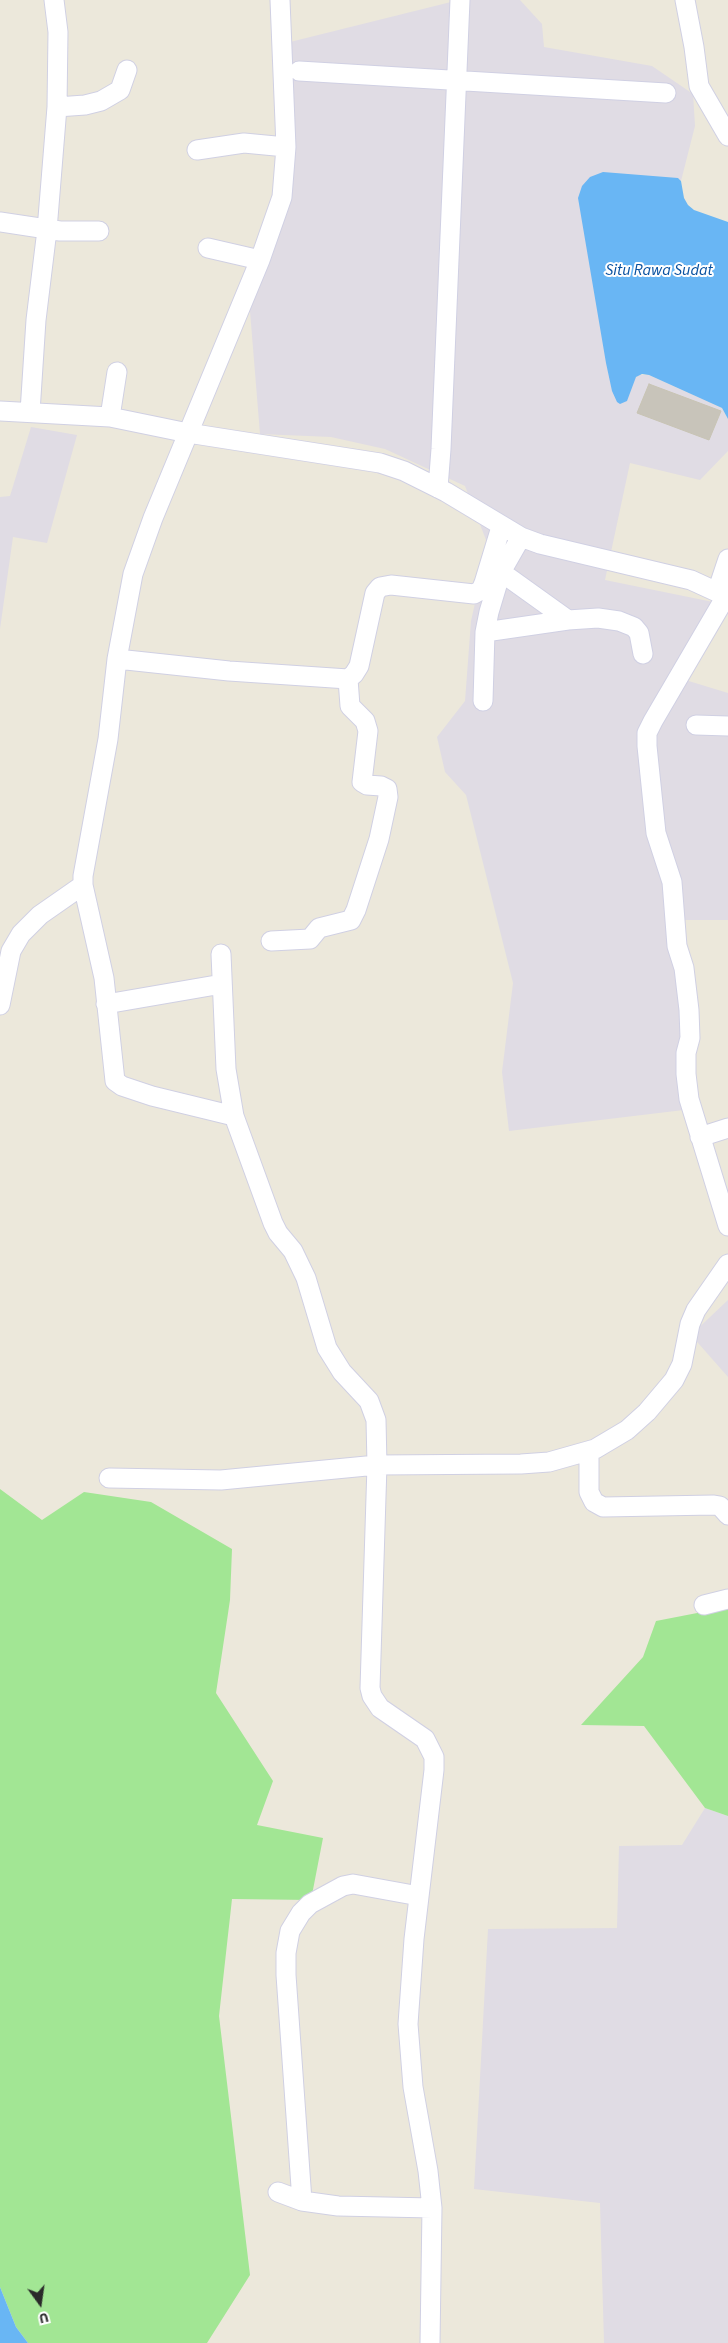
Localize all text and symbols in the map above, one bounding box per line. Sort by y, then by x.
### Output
water label: Situ Rawa Sudat [605,261,713,281]
north arrow [15,2278,65,2328]
text: U [37,2307,51,2328]

